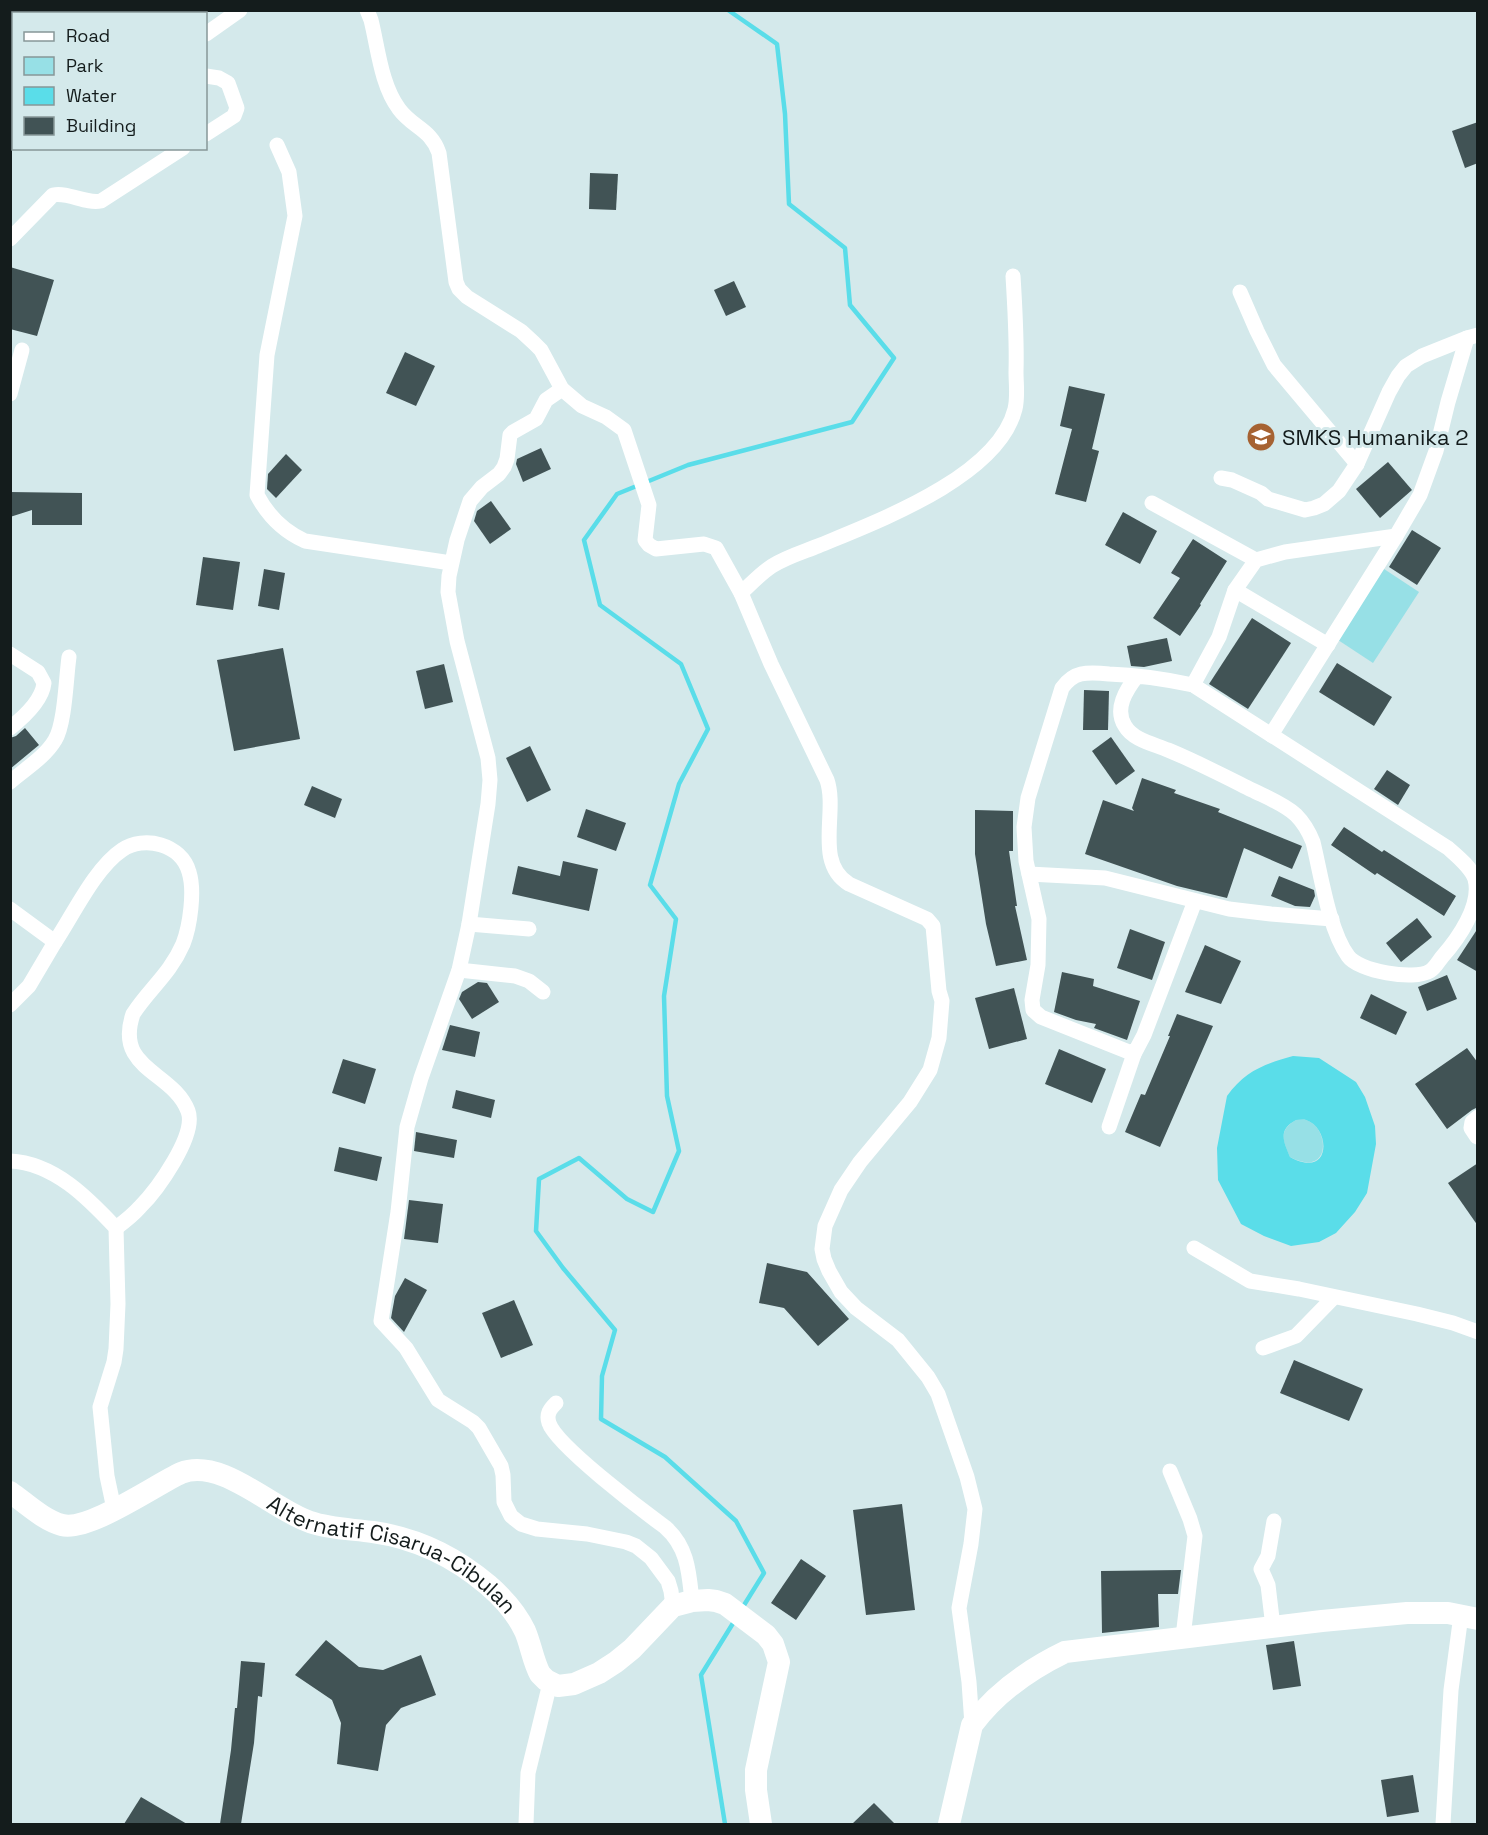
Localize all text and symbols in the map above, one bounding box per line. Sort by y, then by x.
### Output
legend [12,12,207,150]
text: Road [66,24,110,47]
text: Park [66,54,104,77]
text: Water [66,84,117,107]
text: Building [66,114,136,137]
school or university icon: SMKS Humanika 2 [1245,421,1277,453]
place label: SMKS Humanika 2 [1282,423,1468,451]
street label: Alternatif Cisarua-Cibulan [262,1489,523,1619]

